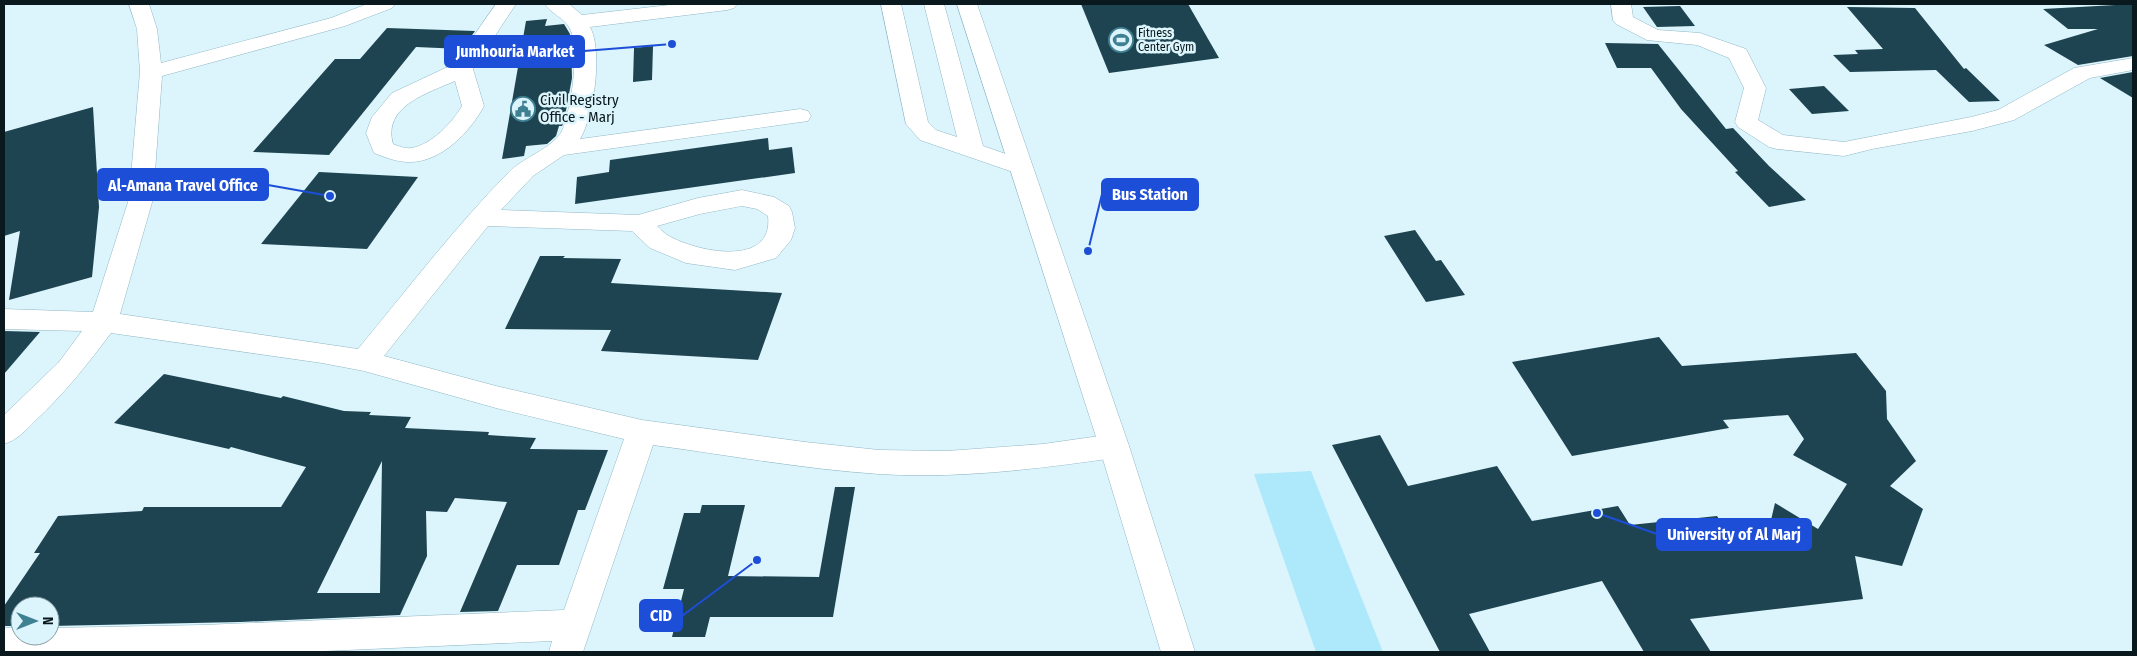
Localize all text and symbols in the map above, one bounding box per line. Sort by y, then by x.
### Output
place label: Fitness Center Gym [1138,26,1194,54]
sports icon: Fitness Center Gym [1108,27,1134,53]
callout: Jumhouria Market [445,36,584,67]
text: Jumhouria Market [455,42,575,61]
place label: Civil Registry Office - Marj [540,91,619,126]
public building icon: Civil Registry Office - Marj [510,96,536,122]
callout: Al-Amana Travel Office [98,169,268,200]
text: Al-Amana Travel Office [107,176,258,195]
callout: Bus Station [1102,179,1198,210]
text: Bus Station [1112,185,1188,204]
callout: University of Al Marj [1657,519,1811,550]
text: University of Al Marj [1667,525,1801,544]
north arrow [10,596,60,646]
callout: CID [640,600,682,631]
text: CID [650,606,673,625]
text: N [39,617,56,625]

